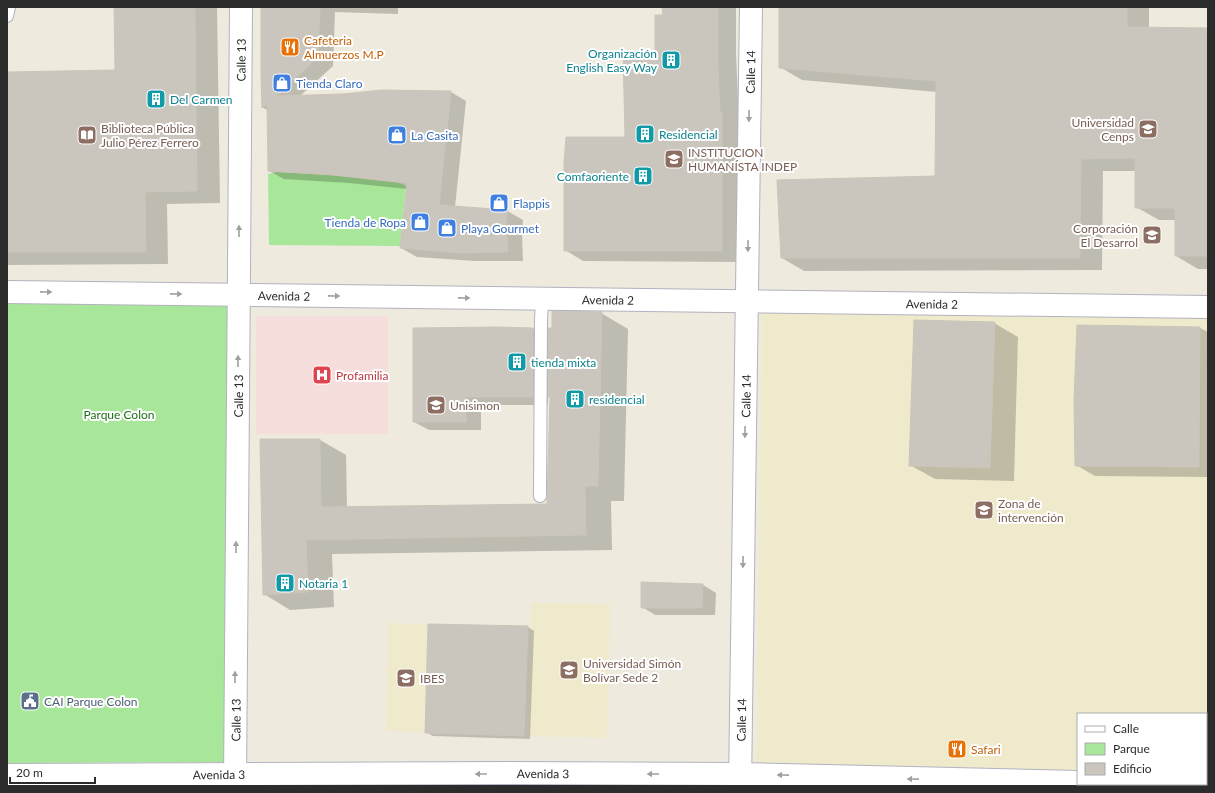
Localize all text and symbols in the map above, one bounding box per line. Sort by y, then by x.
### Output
place label: Cafeteria Almuerzos M.P [304,33,384,62]
restaurant icon: Cafeteria Almuerzos M.P [279,36,301,58]
street label: Calle 13 [233,38,248,82]
place label: Organización English Easy Way [566,46,658,75]
building icon: Organización English Easy Way [660,49,682,71]
street label: Calle 14 [742,50,758,94]
shop icon: Tienda Claro [271,72,293,94]
place label: Tienda Claro [296,76,363,91]
building icon: Del Carmen [145,88,167,110]
place label: Del Carmen [170,92,233,107]
one-way arrow [746,110,752,123]
place label: Universidad Cenps [1072,115,1134,144]
school or university icon: Universidad Cenps [1137,118,1159,140]
place label: Biblioteca Pública Julio Pérez Ferrero [101,121,199,150]
building icon: Residencial [634,123,656,145]
library icon: Biblioteca Pública Julio Pérez Ferrero [76,124,98,146]
shop icon: La Casita [386,124,408,146]
place label: Residencial [659,127,718,142]
place label: La Casita [411,128,459,143]
place label: INSTITUCION HUMANÍSTA INDEP [688,145,797,174]
school or university icon: INSTITUCION HUMANÍSTA INDEP [663,148,685,170]
building icon: Comfaoriente [632,165,654,187]
place label: Comfaoriente [557,169,629,184]
shop icon: Flappis [488,192,510,214]
place label: Flappis [513,196,550,211]
shop icon: Tienda de Ropa [409,211,431,233]
place label: Tienda de Ropa [325,215,406,230]
shop icon: Playa Gourmet [436,217,458,239]
place label: Playa Gourmet [461,221,540,236]
place label: Corporación El Desarrol [1073,221,1138,250]
one-way arrow [236,224,242,237]
school or university icon: Corporación El Desarrol [1141,224,1163,246]
one-way arrow [745,240,751,253]
street label: Avenida 2 [258,288,310,303]
one-way arrow [40,289,53,295]
one-way arrow [170,291,183,297]
street label: Avenida 2 [582,292,634,307]
one-way arrow [328,293,341,299]
one-way arrow [458,294,470,301]
street label: Avenida 2 [906,296,958,311]
building icon: tienda mixta [506,351,528,373]
one-way arrow [235,354,241,367]
place label: tienda mixta [531,355,596,370]
hospital icon: Profamilia [311,364,333,386]
place label: Profamilia [336,368,388,383]
street label: Calle 13 [230,374,246,418]
street label: Calle 14 [738,374,753,418]
building icon: residencial [564,388,586,410]
place label: residencial [589,392,645,407]
school or university icon: Unisimon [425,394,447,416]
place label: Unisimon [450,398,500,413]
park label: Parque Colon [84,407,154,422]
one-way arrow [742,426,748,439]
place label: Zona de intervención [998,496,1064,525]
school or university icon: Zona de intervención [973,499,995,521]
one-way arrow [233,540,239,553]
one-way arrow [740,556,747,568]
building icon: Notaria 1 [274,572,296,594]
place label: Notaria 1 [299,576,348,591]
place label: Universidad Simón Bolívar Sede 2 [583,656,681,685]
school or university icon: Universidad Simón Bolívar Sede 2 [558,659,580,681]
school or university icon: IBES [395,667,417,689]
one-way arrow [232,670,238,683]
place label: IBES [420,671,445,686]
public building icon: CAI Parque Colon [19,690,41,712]
place label: CAI Parque Colon [44,694,138,709]
street label: Calle 13 [228,698,243,742]
street label: Calle 14 [733,698,749,742]
legend [1077,713,1207,785]
text: Calle [1113,721,1139,736]
restaurant icon: Safari [946,738,968,760]
text: Parque [1113,741,1150,756]
place label: Safari [971,742,1001,757]
scale bar [10,759,95,785]
text: Edificio [1113,761,1152,776]
text: 20 m [16,765,43,780]
street label: Avenida 3 [517,766,569,781]
street label: Avenida 3 [193,767,245,782]
one-way arrow [474,771,487,777]
one-way arrow [646,771,659,777]
one-way arrow [777,772,789,779]
one-way arrow [907,775,919,782]

